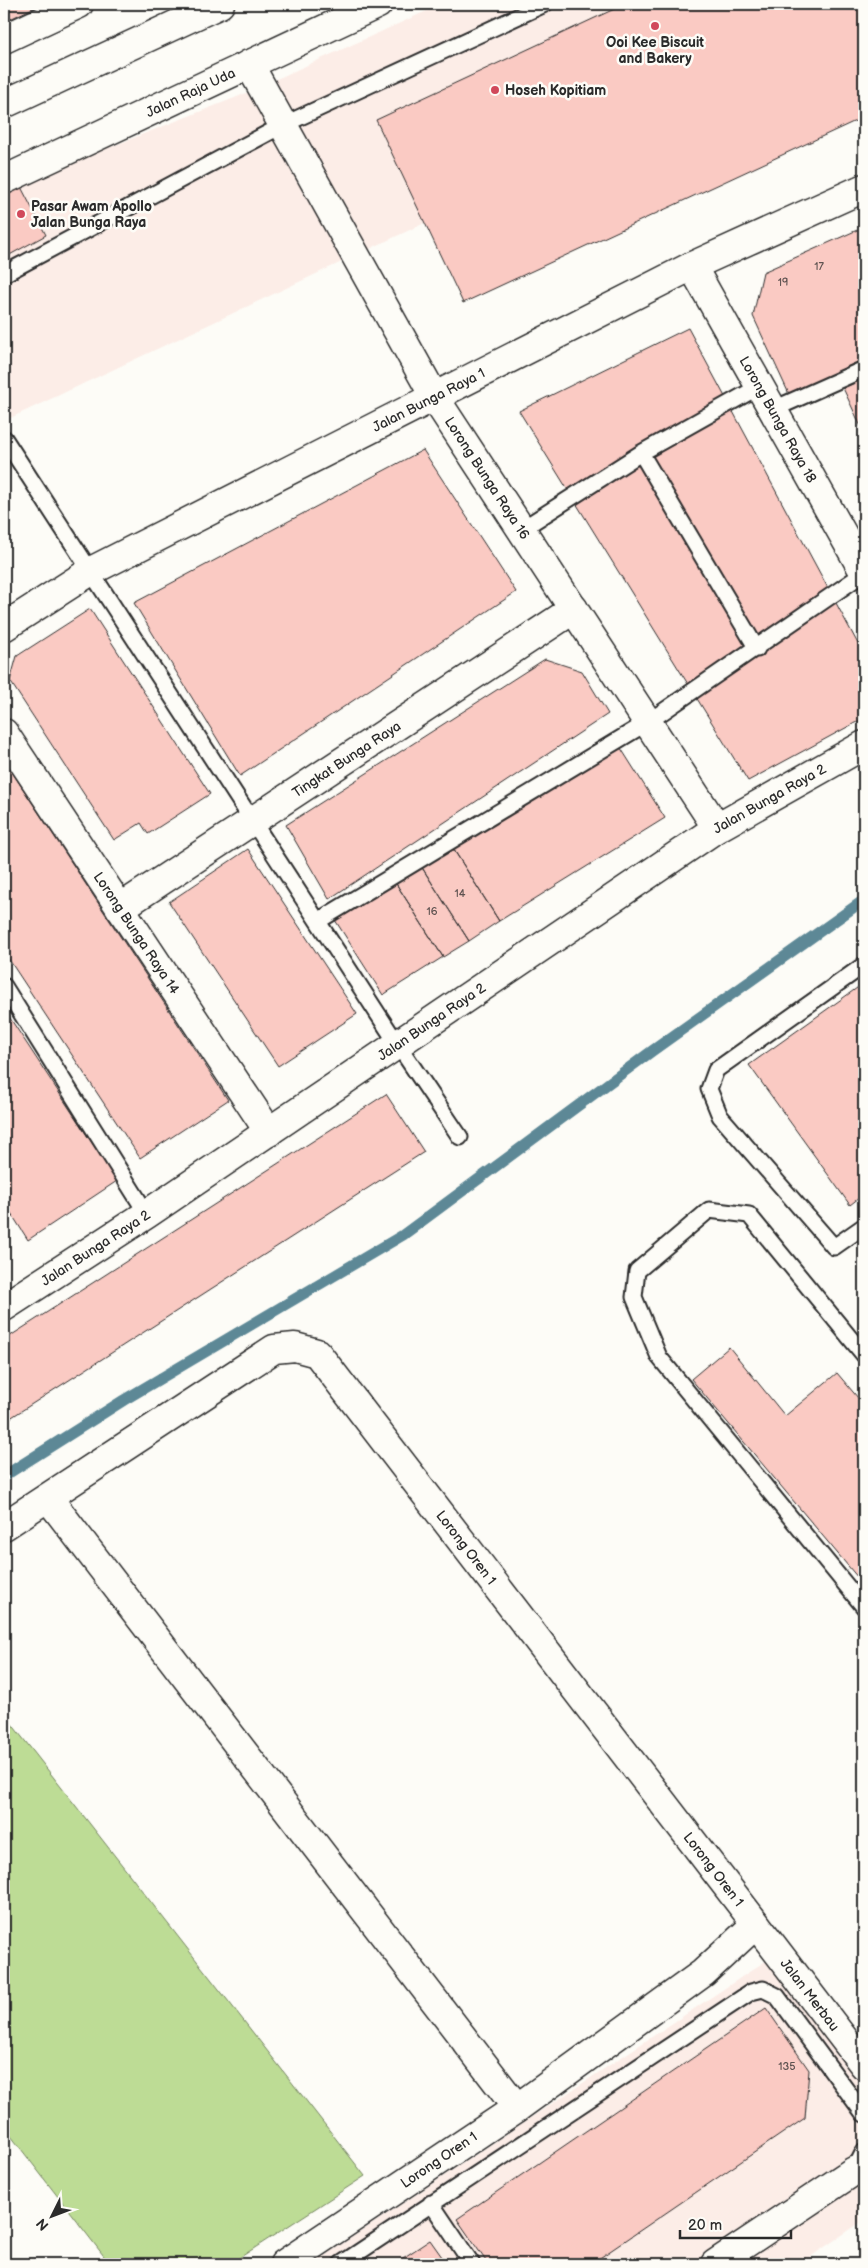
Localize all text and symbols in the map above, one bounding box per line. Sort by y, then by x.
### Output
marker: Ooi Kee Biscuit and Bakery [649,20,661,32]
place label: Ooi Kee Biscuit and Bakery [606,34,704,67]
street label: Jalan Raja Uda [143,64,238,121]
place label: Hoseh Kopitiam [505,82,606,99]
marker: Hoseh Kopitiam [489,84,501,96]
place label: Pasar Awam Apollo Jalan Bunga Raya [31,198,152,231]
marker: Pasar Awam Apollo Jalan Bunga Raya [15,208,27,220]
house number: 17 [814,260,824,273]
house number: 19 [778,276,788,289]
street label: Lorong Bunga Raya 18 [736,353,821,486]
street label: Jalan Bunga Raya 1 [370,364,488,435]
street label: Lorong Bunga Raya 16 [441,414,534,543]
street label: Tingkat Bunga Raya [289,717,404,801]
street label: Jalan Bunga Raya 2 [710,760,829,837]
street label: Lorong Bunga Raya 14 [90,869,184,997]
house number: 14 [455,887,466,900]
house number: 16 [427,905,438,918]
street label: Jalan Bunga Raya 2 [374,978,489,1064]
street label: Jalan Bunga Raya 2 [38,1206,154,1289]
street label: Lorong Oren 1 [433,1507,500,1588]
street label: Lorong Oren 1 [680,1829,748,1910]
street label: Jalan Merbau [777,1955,843,2034]
house number: 135 [778,2060,796,2073]
street label: Lorong Oren 1 [397,2128,481,2192]
north arrow [28,2190,78,2240]
scale bar [680,2208,792,2240]
text: N [33,2215,53,2234]
text: 20 m [688,2216,722,2235]

